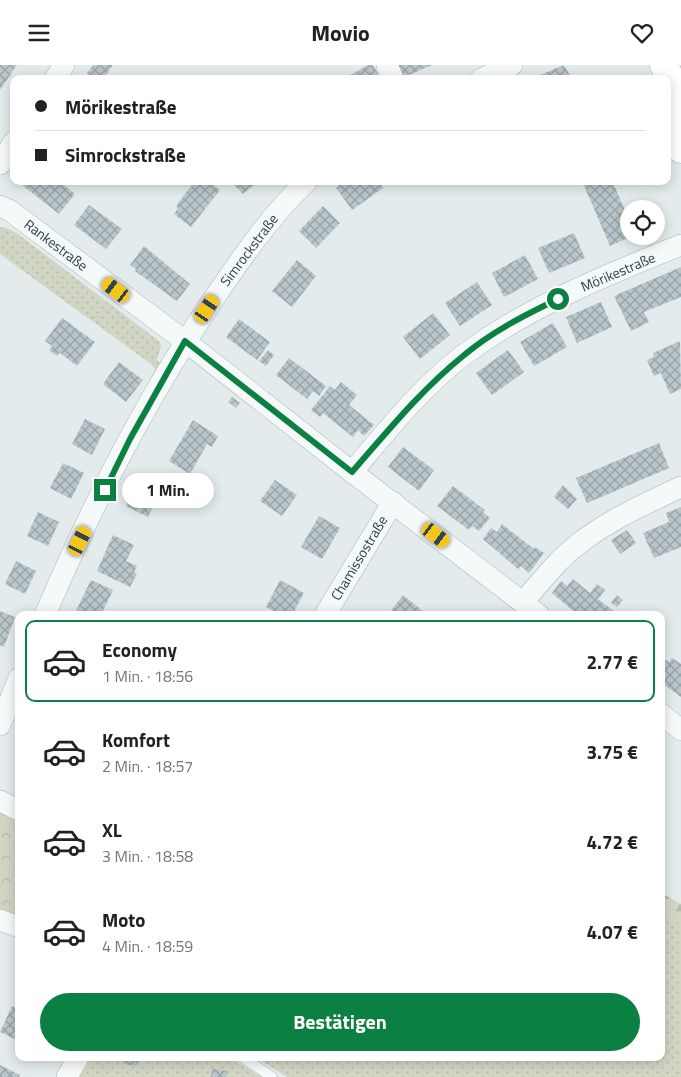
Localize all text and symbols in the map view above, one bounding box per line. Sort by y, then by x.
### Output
text: Movio [311,16,370,50]
icon: menu [25,19,53,47]
icon: heart [628,19,656,47]
text: Mörikestraße [65,92,177,121]
text: Simrockstraße [65,140,186,169]
map controls [620,200,665,245]
button: locate [620,200,665,245]
street label: Simrockstraße [214,209,283,290]
street label: Rankestraße [20,214,93,276]
street label: Mörikestraße [577,246,658,297]
car [99,275,132,305]
route start [547,288,569,310]
car [192,292,221,326]
callout: 1 Min. [122,473,215,507]
text: 1 Min. [146,478,190,502]
route end [94,479,116,501]
street label: Chamissostraße [325,511,392,604]
car [419,520,452,550]
car [66,524,93,558]
text: Economy [102,635,177,664]
icon: car [42,639,87,684]
text: 2.77 € [586,647,638,676]
text: 1 Min. · 18:56 [102,664,193,688]
text: Komfort [102,725,170,754]
icon: car [42,729,87,774]
text: 3.75 € [586,737,638,766]
text: 2 Min. · 18:57 [102,754,193,778]
text: XL [102,815,122,844]
icon: car [42,819,87,864]
text: 4.72 € [586,827,638,856]
text: 3 Min. · 18:58 [102,844,193,868]
text: Moto [102,905,145,934]
icon: car [42,909,87,954]
text: 4.07 € [586,917,638,946]
text: 4 Min. · 18:59 [102,934,193,958]
button: Bestätigen [40,993,640,1051]

